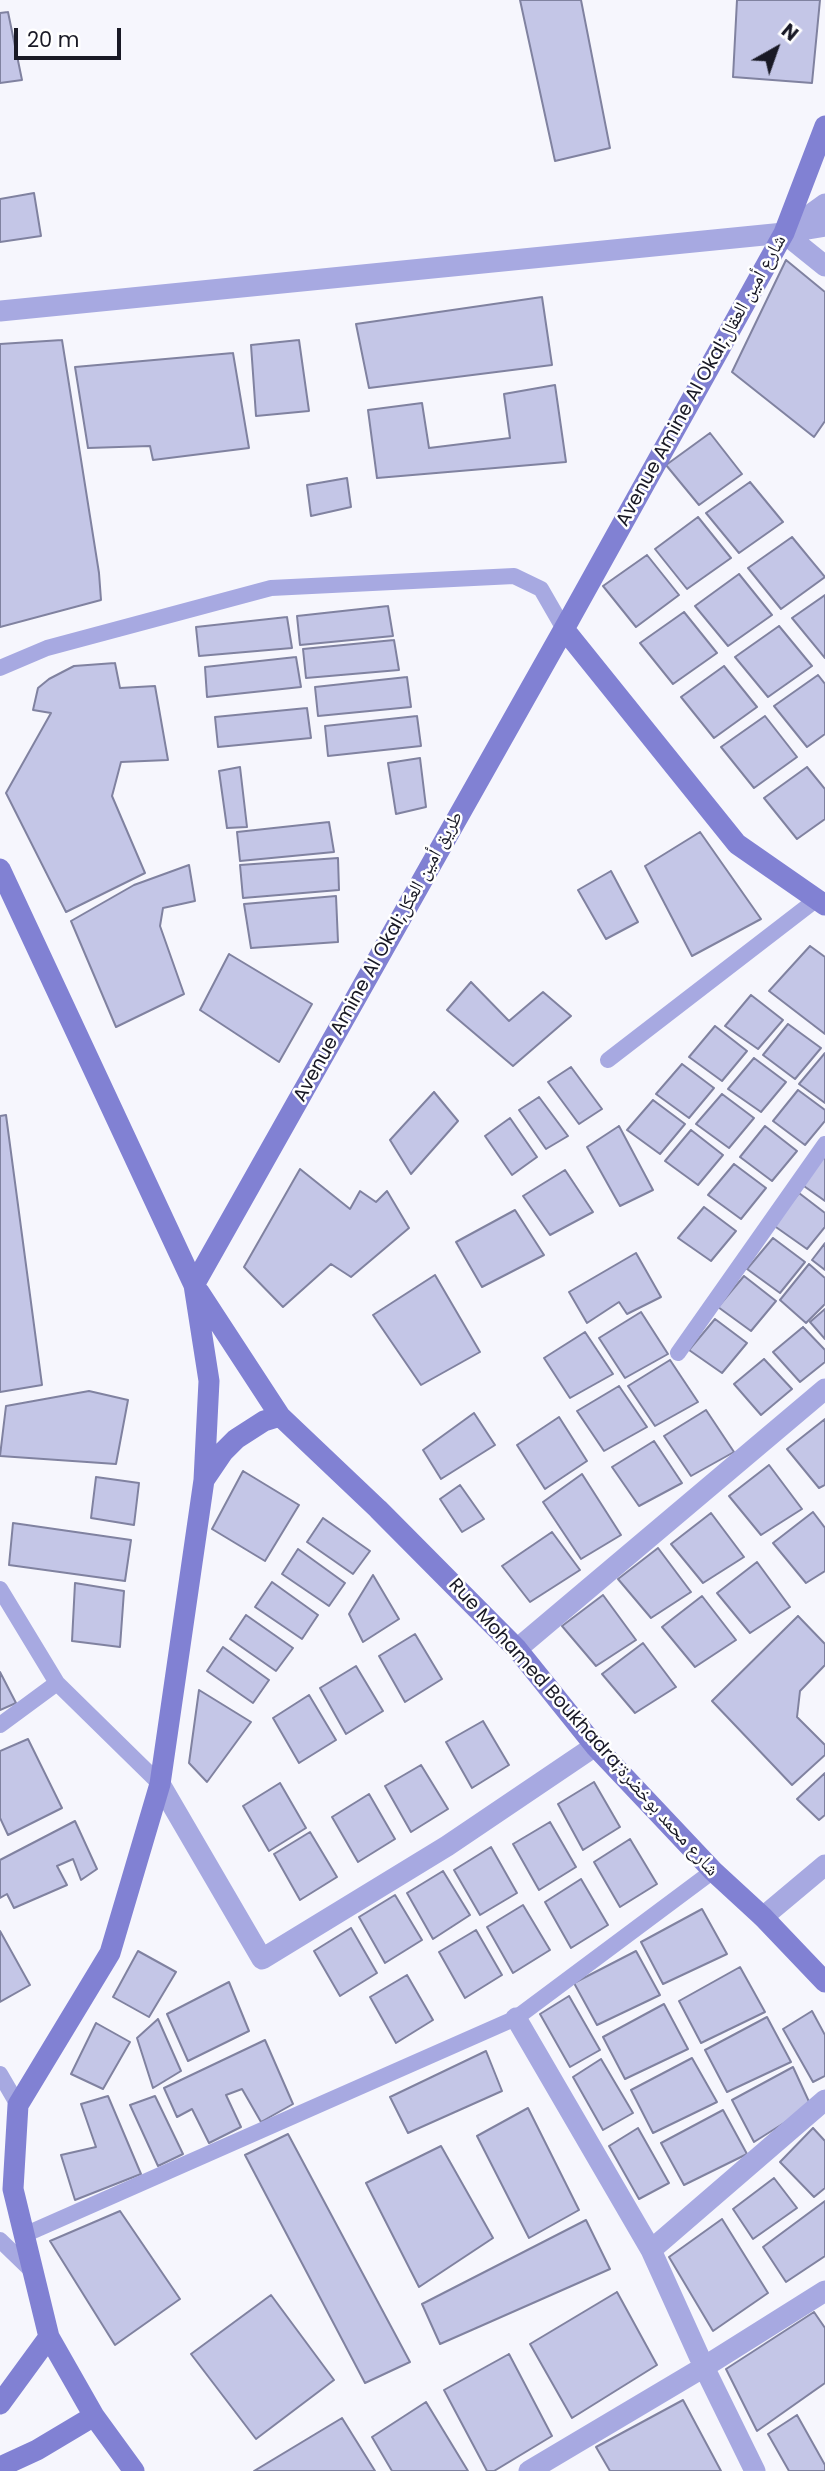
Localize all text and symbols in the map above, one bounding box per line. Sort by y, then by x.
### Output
scale bar [18,14,124,58]
north arrow [741,14,811,84]
text: N [776,18,804,47]
text: 20 m [27,25,80,54]
street label: Avenue Amine Al Okal;شارع أمين العقال [612,231,792,531]
street label: Avenue Amine Al Okal;طريق أمين العكل [289,808,469,1106]
street label: Rue Mohamed Boukhadra;شارع محمد بوخضرة [443,1574,723,1882]

